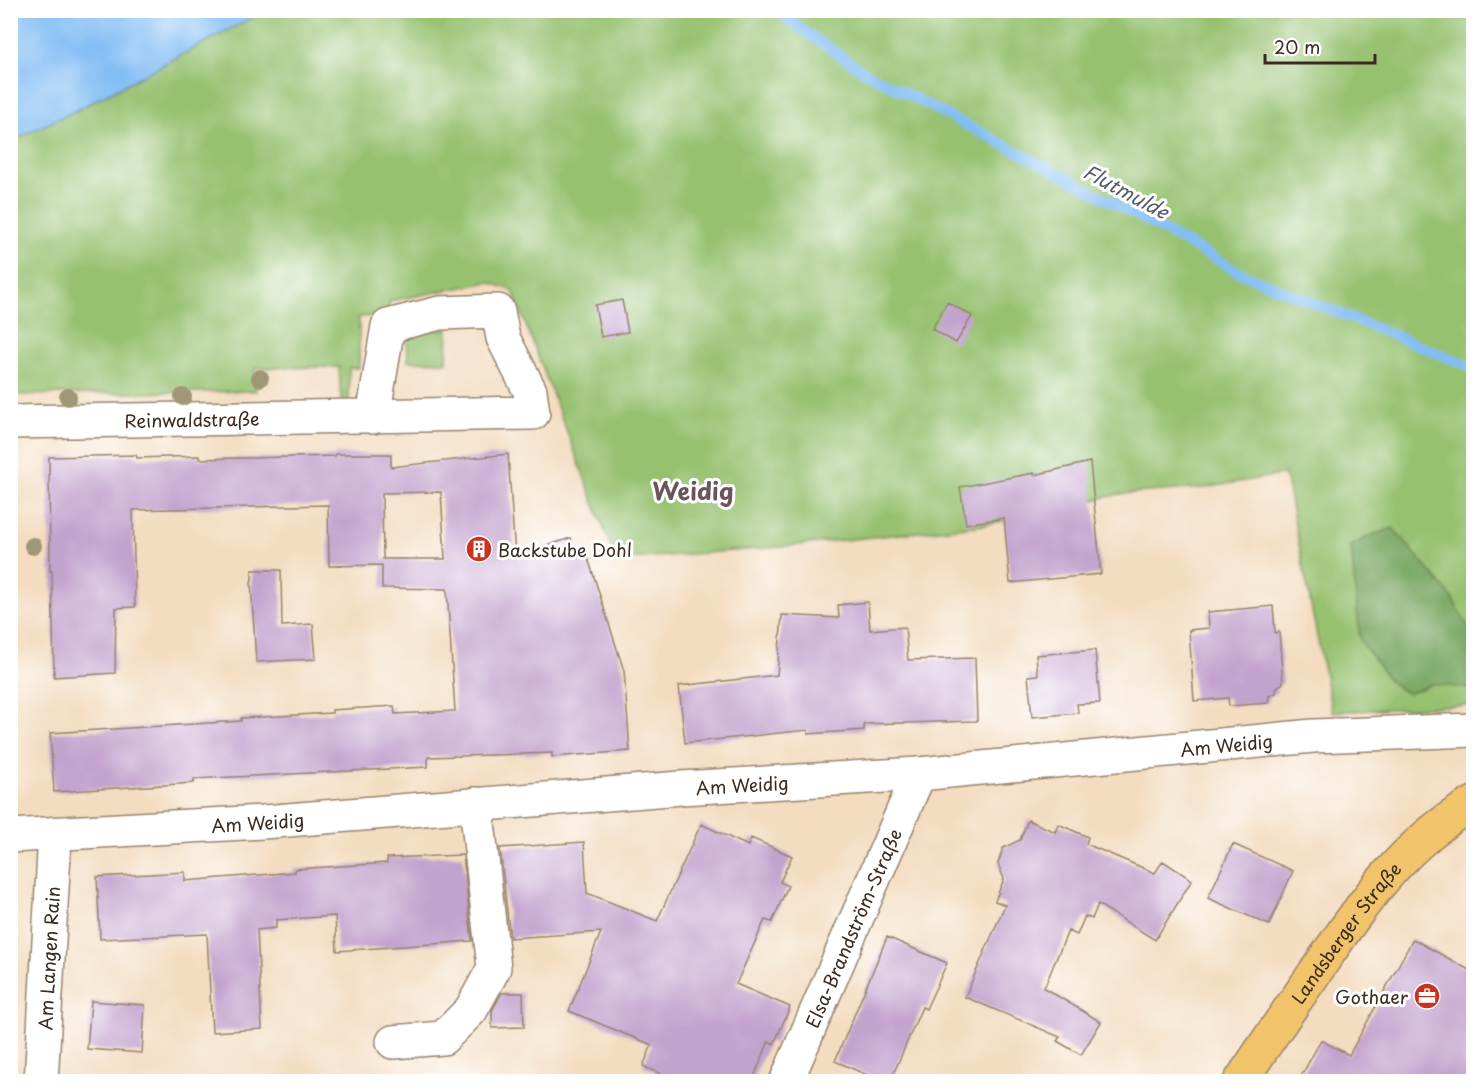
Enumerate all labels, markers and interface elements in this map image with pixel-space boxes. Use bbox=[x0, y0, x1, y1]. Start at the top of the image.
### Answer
scale bar bbox=[1265, 27, 1374, 65]
text: 20 m bbox=[1274, 33, 1320, 60]
water label: Flutmulde bbox=[1078, 156, 1176, 227]
street label: Reinwaldstraße bbox=[124, 404, 260, 434]
district label: Weidig bbox=[652, 472, 734, 508]
building icon: Backstube Dohl bbox=[464, 534, 494, 564]
place label: Backstube Dohl bbox=[498, 536, 632, 563]
street label: Am Weidig bbox=[1179, 726, 1274, 762]
street label: Am Weidig bbox=[695, 768, 789, 801]
street label: Am Weidig bbox=[211, 805, 305, 838]
street label: Elsa-Brandström-Straße bbox=[798, 824, 908, 1032]
street label: Landsberger Straße bbox=[1284, 855, 1407, 1009]
street label: Am Langen Rain bbox=[30, 886, 66, 1031]
office icon: Gothaer bbox=[1412, 981, 1442, 1011]
place label: Gothaer bbox=[1335, 983, 1409, 1010]

